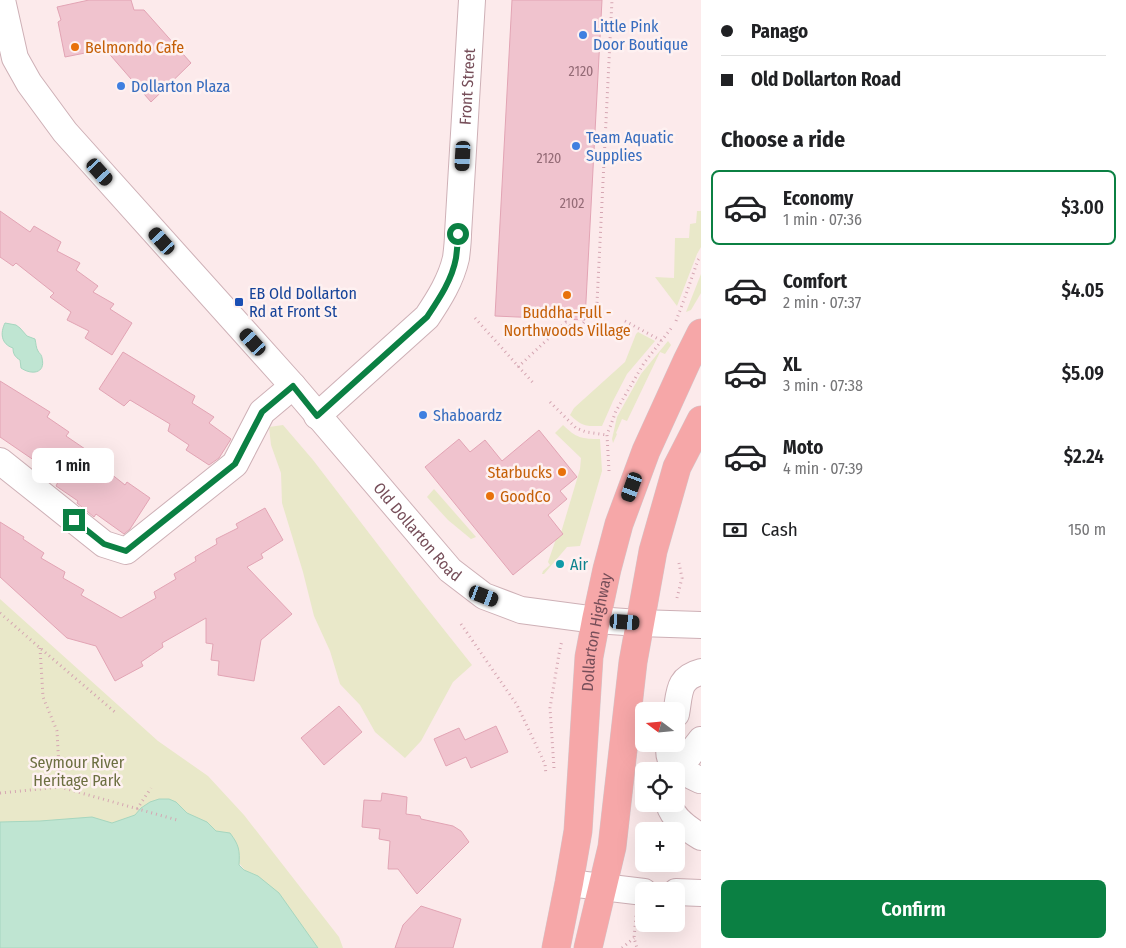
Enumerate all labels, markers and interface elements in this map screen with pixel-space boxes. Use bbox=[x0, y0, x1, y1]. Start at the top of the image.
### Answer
place label: Little Pink Door Boutique bbox=[593, 17, 688, 54]
text: Panago bbox=[751, 20, 808, 43]
marker: Little Pink Door Boutique bbox=[577, 29, 589, 41]
place label: Belmondo Cafe bbox=[85, 38, 184, 57]
marker: Belmondo Cafe bbox=[69, 41, 81, 53]
street label: Front Street bbox=[456, 47, 479, 125]
house number: 2120 bbox=[569, 63, 593, 80]
text: Old Dollarton Road bbox=[751, 68, 901, 91]
place label: Dollarton Plaza bbox=[131, 77, 230, 96]
marker: Dollarton Plaza bbox=[115, 80, 127, 92]
text: Choose a ride bbox=[721, 126, 845, 153]
place label: Team Aquatic Supplies bbox=[586, 128, 674, 165]
marker: Team Aquatic Supplies bbox=[570, 140, 582, 152]
car bbox=[454, 141, 471, 171]
house number: 2120 bbox=[537, 150, 561, 167]
car bbox=[84, 156, 115, 188]
icon: car bbox=[723, 185, 768, 230]
text: Economy bbox=[783, 187, 853, 210]
house number: 2102 bbox=[560, 195, 584, 212]
text: $3.00 bbox=[1061, 196, 1104, 219]
text: 1 min · 07:36 bbox=[783, 210, 862, 229]
route start bbox=[447, 223, 469, 245]
car bbox=[146, 225, 177, 257]
icon: car bbox=[723, 268, 768, 313]
text: Comfort bbox=[783, 270, 847, 293]
text: $4.05 bbox=[1061, 279, 1104, 302]
place label: EB Old Dollarton Rd at Front St bbox=[249, 284, 357, 321]
marker: Buddha-Full - Northwoods Village bbox=[561, 289, 573, 301]
text: 2 min · 07:37 bbox=[783, 293, 861, 312]
marker: EB Old Dollarton Rd at Front St bbox=[233, 296, 245, 308]
place label: Buddha-Full - Northwoods Village bbox=[503, 303, 631, 340]
car bbox=[237, 326, 268, 358]
icon: car bbox=[723, 351, 768, 396]
text: XL bbox=[783, 353, 802, 376]
text: $5.09 bbox=[1062, 362, 1104, 385]
text: 3 min · 07:38 bbox=[783, 376, 863, 395]
place label: Shaboardz bbox=[433, 406, 502, 425]
marker: Shaboardz bbox=[417, 409, 429, 421]
icon: car bbox=[723, 434, 768, 479]
text: Moto bbox=[783, 436, 823, 459]
text: $2.24 bbox=[1064, 445, 1104, 468]
callout: 1 min bbox=[33, 448, 115, 482]
text: 1 min bbox=[56, 456, 90, 475]
text: 4 min · 07:39 bbox=[783, 459, 863, 478]
place label: Starbucks bbox=[488, 463, 552, 482]
marker: Starbucks bbox=[556, 466, 568, 478]
car bbox=[619, 470, 644, 504]
street label: Old Dollarton Road bbox=[369, 479, 465, 585]
place label: GoodCo bbox=[500, 487, 551, 506]
marker: GoodCo bbox=[484, 490, 496, 502]
route end bbox=[63, 509, 85, 531]
icon: cash bbox=[721, 516, 749, 544]
text: Cash bbox=[761, 518, 798, 541]
text: 150 m bbox=[1068, 520, 1106, 539]
place label: Air bbox=[570, 555, 588, 574]
marker: Air bbox=[554, 558, 566, 570]
street label: Dollarton Highway bbox=[578, 570, 616, 692]
car bbox=[467, 584, 500, 608]
car bbox=[609, 613, 640, 631]
north arrow bbox=[635, 702, 685, 752]
map controls bbox=[635, 702, 685, 932]
park label: Seymour River Heritage Park bbox=[30, 753, 125, 790]
button: locate bbox=[635, 762, 685, 812]
button: + bbox=[635, 822, 685, 872]
button: Confirm bbox=[721, 880, 1106, 938]
button: − bbox=[635, 882, 685, 932]

